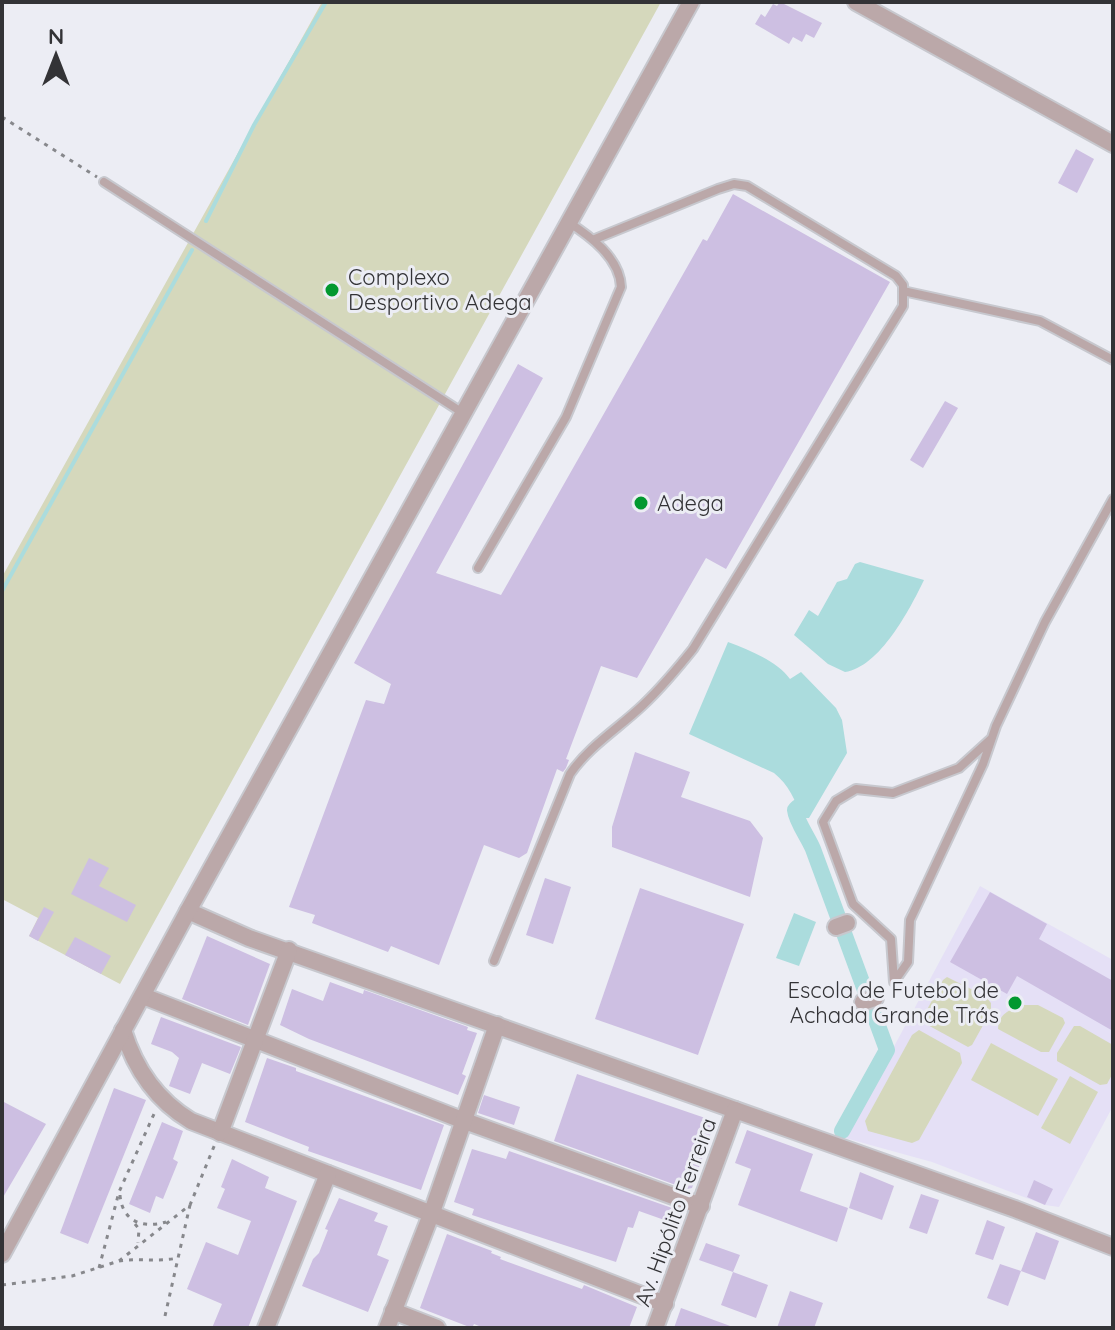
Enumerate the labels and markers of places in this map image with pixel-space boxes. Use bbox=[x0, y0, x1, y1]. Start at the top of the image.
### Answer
place label: Complexo Desportivo Adega bbox=[348, 263, 532, 316]
marker: Complexo Desportivo Adega bbox=[323, 281, 341, 299]
place label: Adega bbox=[657, 489, 724, 517]
marker: Adega bbox=[632, 494, 650, 512]
place label: Escola de Futebol de Achada Grande Trás bbox=[787, 976, 999, 1029]
marker: Escola de Futebol de Achada Grande Trás bbox=[1006, 994, 1024, 1012]

